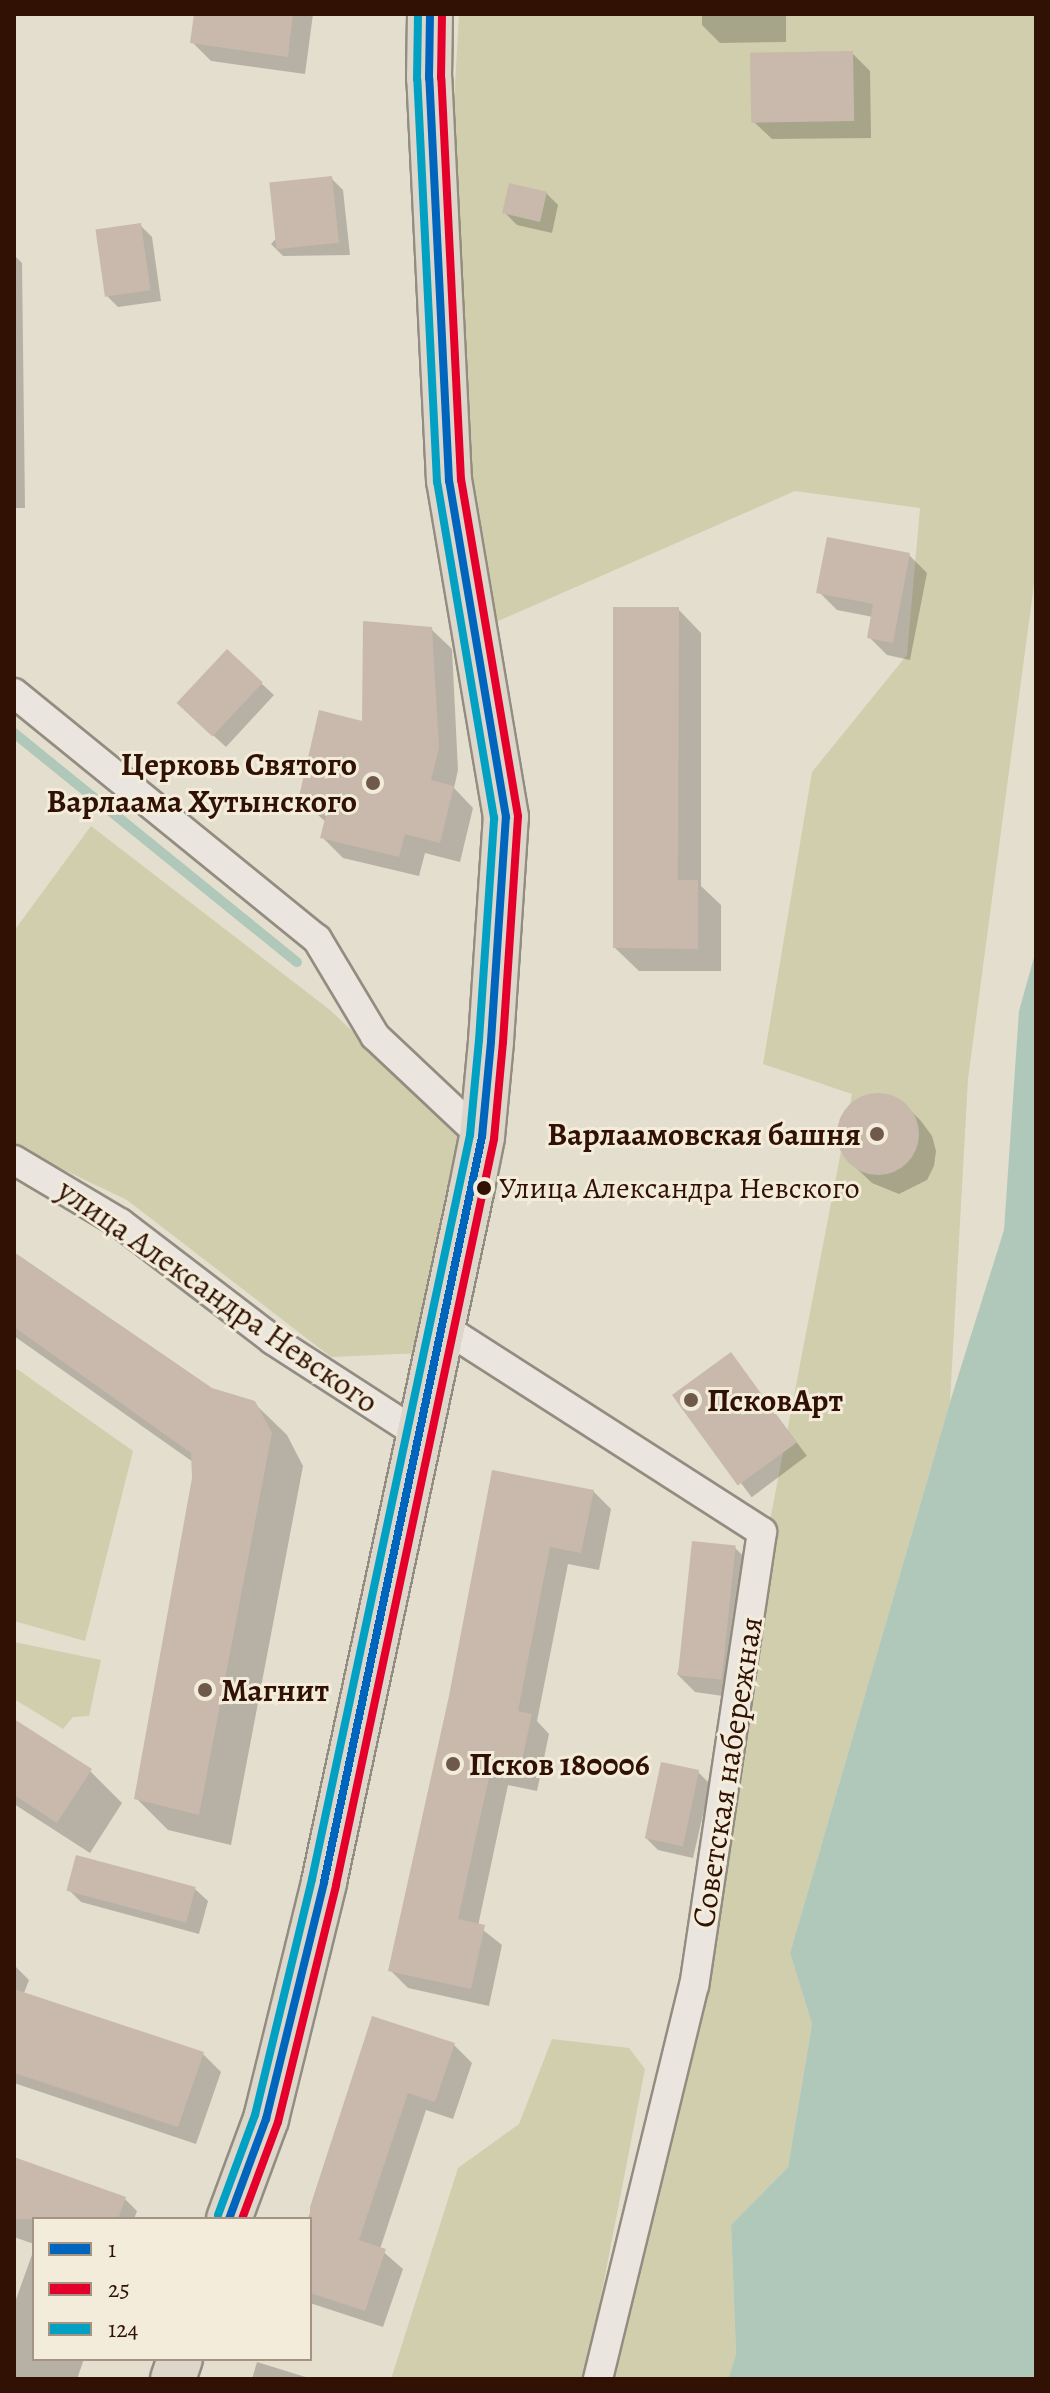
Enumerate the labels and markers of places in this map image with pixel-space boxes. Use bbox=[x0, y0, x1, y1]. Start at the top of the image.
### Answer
place label: Церковь Святого Варлаама Хутынского bbox=[46, 746, 357, 821]
marker: Церковь Святого Варлаама Хутынского bbox=[364, 774, 382, 792]
place label: Варлаамовская башня bbox=[547, 1115, 861, 1153]
marker: Варлаамовская башня bbox=[868, 1125, 886, 1143]
place label: Улица Александра Невского bbox=[499, 1170, 860, 1206]
marker: Улица Александра Невского bbox=[476, 1180, 492, 1196]
place label: ПсковАрт bbox=[707, 1381, 843, 1419]
marker: ПсковАрт bbox=[682, 1391, 700, 1409]
place label: Магнит bbox=[221, 1671, 329, 1709]
marker: Магнит bbox=[196, 1681, 214, 1699]
place label: Псков 180006 bbox=[469, 1745, 650, 1783]
marker: Псков 180006 bbox=[444, 1755, 462, 1773]

